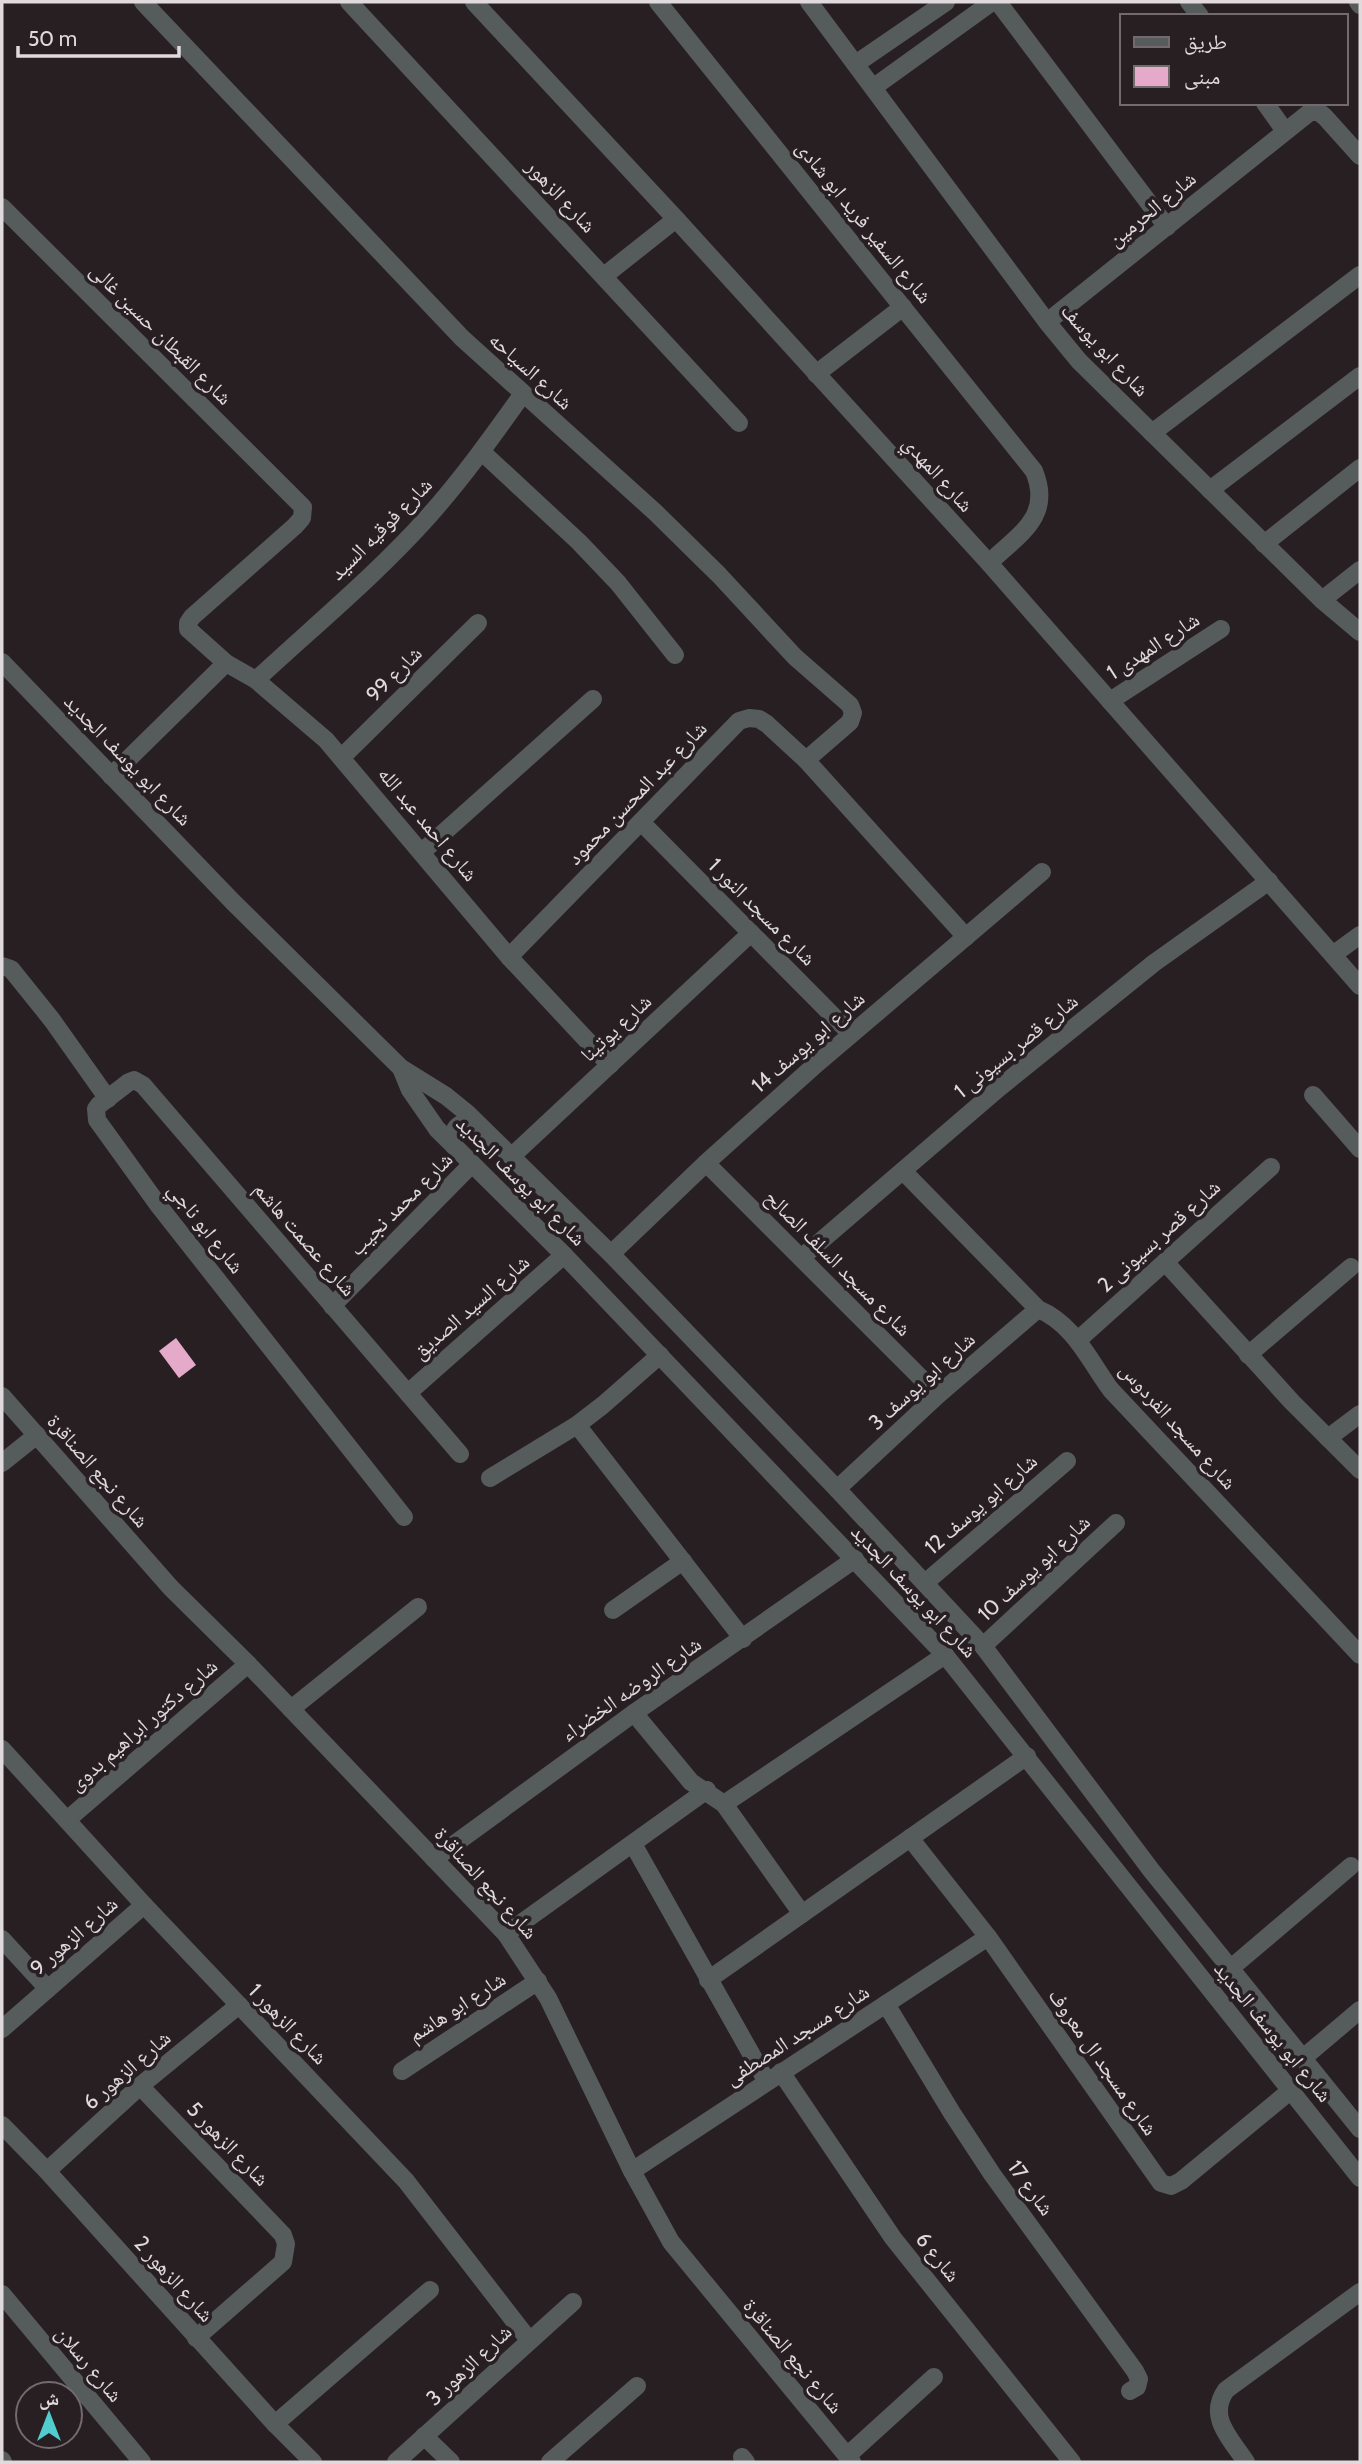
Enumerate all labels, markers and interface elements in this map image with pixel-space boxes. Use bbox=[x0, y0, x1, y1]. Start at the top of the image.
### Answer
scale bar bbox=[18, 14, 178, 58]
legend bbox=[1120, 14, 1348, 105]
text: 50 m bbox=[28, 26, 77, 51]
text: طريق bbox=[1184, 29, 1227, 55]
text: مبنى bbox=[1184, 64, 1220, 90]
street label: شارع السفير فريد ابو شادى bbox=[790, 135, 938, 309]
street label: شارع الزهور bbox=[520, 153, 602, 238]
street label: شارع الحرمين bbox=[1103, 166, 1201, 252]
street label: شارع القبطان حسين غالى bbox=[84, 257, 238, 411]
street label: شارع ابو يوسف bbox=[1055, 298, 1155, 402]
street label: شارع السياحه bbox=[484, 327, 578, 415]
street label: شارع المهدي bbox=[895, 430, 979, 520]
street label: شارع فوقيه السيد bbox=[324, 472, 438, 586]
street label: شارع المهدى 1 bbox=[1102, 606, 1204, 686]
street label: شارع 99 bbox=[361, 641, 427, 707]
street label: شارع ابو يوسف الجديد bbox=[58, 689, 198, 831]
street label: شارع عبد المحسن محمود bbox=[562, 716, 712, 870]
street label: شارع احمد عبد الله bbox=[372, 761, 484, 887]
street label: شارع مسجد النور 1 bbox=[703, 853, 821, 971]
street label: شارع ابو يوسف 14 bbox=[746, 986, 870, 1098]
street label: شارع قصر بسيونى 1 bbox=[949, 988, 1083, 1104]
street label: شارع يوتينا bbox=[575, 989, 657, 1067]
street label: شارع ابو يوسف الجديد bbox=[451, 1111, 591, 1251]
street label: شارع محمد نجيب bbox=[344, 1147, 458, 1261]
street label: شارع قصر بسيونى 2 bbox=[1092, 1174, 1226, 1298]
street label: شارع عصمت هاشم bbox=[248, 1176, 362, 1302]
street label: شارع ابو ناجي bbox=[160, 1177, 250, 1281]
street label: شارع مسجد السلف الصالح bbox=[759, 1184, 917, 1342]
street label: شارع السيد الصديق bbox=[407, 1249, 535, 1365]
street label: شارع ابو يوسف 3 bbox=[863, 1326, 981, 1436]
street label: شارع مسجد الفردوس bbox=[1114, 1357, 1242, 1495]
street label: شارع نجع الصناقرة bbox=[42, 1409, 154, 1533]
street label: شارع ابو يوسف 12 bbox=[919, 1448, 1043, 1560]
street label: شارع ابو يوسف 10 bbox=[972, 1509, 1096, 1627]
street label: شارع ابو يوسف الجديد bbox=[845, 1519, 983, 1663]
street label: شارع الروضه الخضراء bbox=[556, 1631, 706, 1747]
street label: شارع دكتور ابراهيم بدوى bbox=[63, 1653, 224, 1798]
street label: شارع نجع الصناقرة bbox=[429, 1821, 543, 1945]
street label: شارع الزهور 9 bbox=[25, 1891, 123, 1981]
street label: شارع ابو يوسف الجديد bbox=[1208, 1956, 1338, 2108]
street label: شارع ابو هاشم bbox=[403, 1966, 511, 2049]
street label: شارع الزهور 1 bbox=[243, 1978, 333, 2070]
street label: شارع مسجد المصطفى bbox=[720, 1979, 874, 2091]
street label: شارع مسجد ال معروف bbox=[1043, 1984, 1163, 2140]
street label: شارع الزهور 6 bbox=[78, 2025, 176, 2115]
street label: شارع الزهور 5 bbox=[181, 2096, 275, 2192]
street label: شارع 17 bbox=[1002, 2155, 1060, 2221]
street label: شارع 6 bbox=[910, 2227, 966, 2287]
street label: شارع الزهور 2 bbox=[129, 2231, 219, 2327]
street label: شارع نجع الصناقرة bbox=[737, 2293, 849, 2419]
street label: شارع الزهور 3 bbox=[421, 2319, 517, 2411]
street label: شارع رسلان bbox=[50, 2321, 128, 2407]
north arrow bbox=[14, 2380, 84, 2450]

